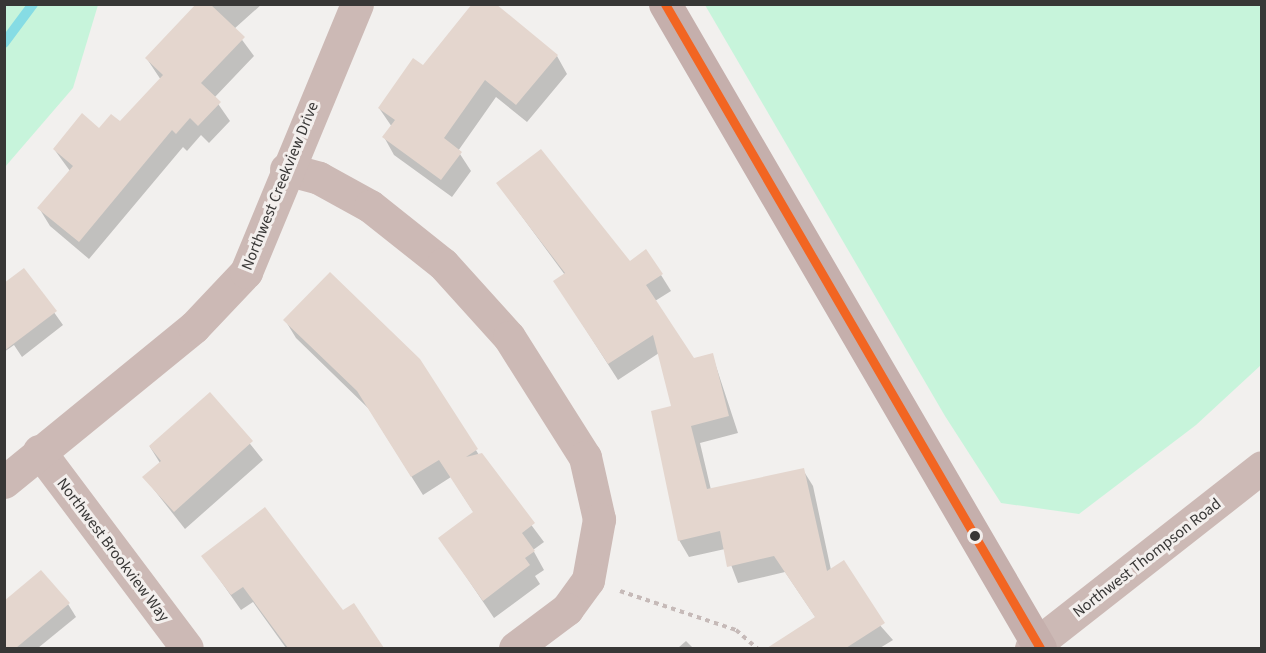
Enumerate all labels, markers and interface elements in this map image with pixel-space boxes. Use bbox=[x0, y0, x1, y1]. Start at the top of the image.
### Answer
street label: Northwest Creekview Drive bbox=[237, 99, 323, 273]
street label: Northwest Brookview Way bbox=[53, 474, 173, 626]
street label: Northwest Thompson Road bbox=[1069, 494, 1225, 622]
unlabelled marker bbox=[969, 530, 981, 542]

